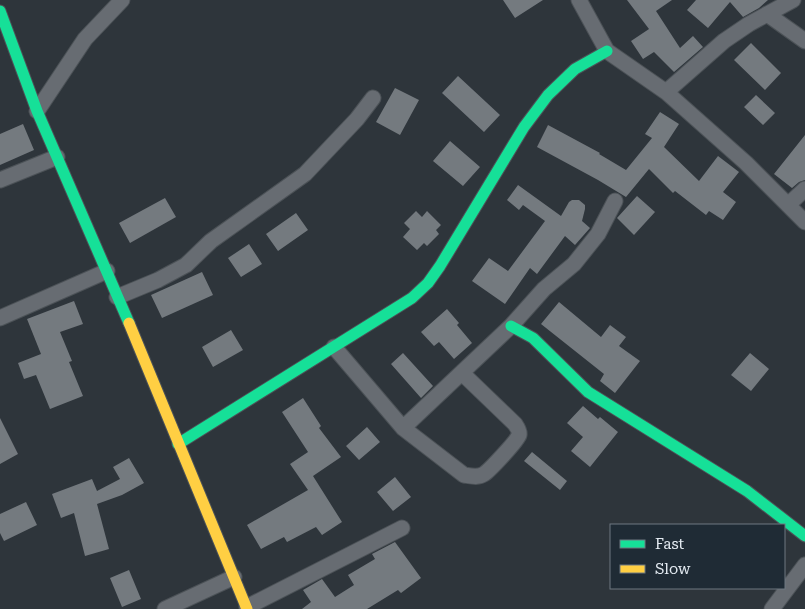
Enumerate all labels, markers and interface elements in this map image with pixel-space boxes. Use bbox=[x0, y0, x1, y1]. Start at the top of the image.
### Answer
legend bbox=[610, 524, 785, 589]
text: Fast bbox=[655, 535, 685, 553]
text: Slow bbox=[655, 560, 691, 578]

